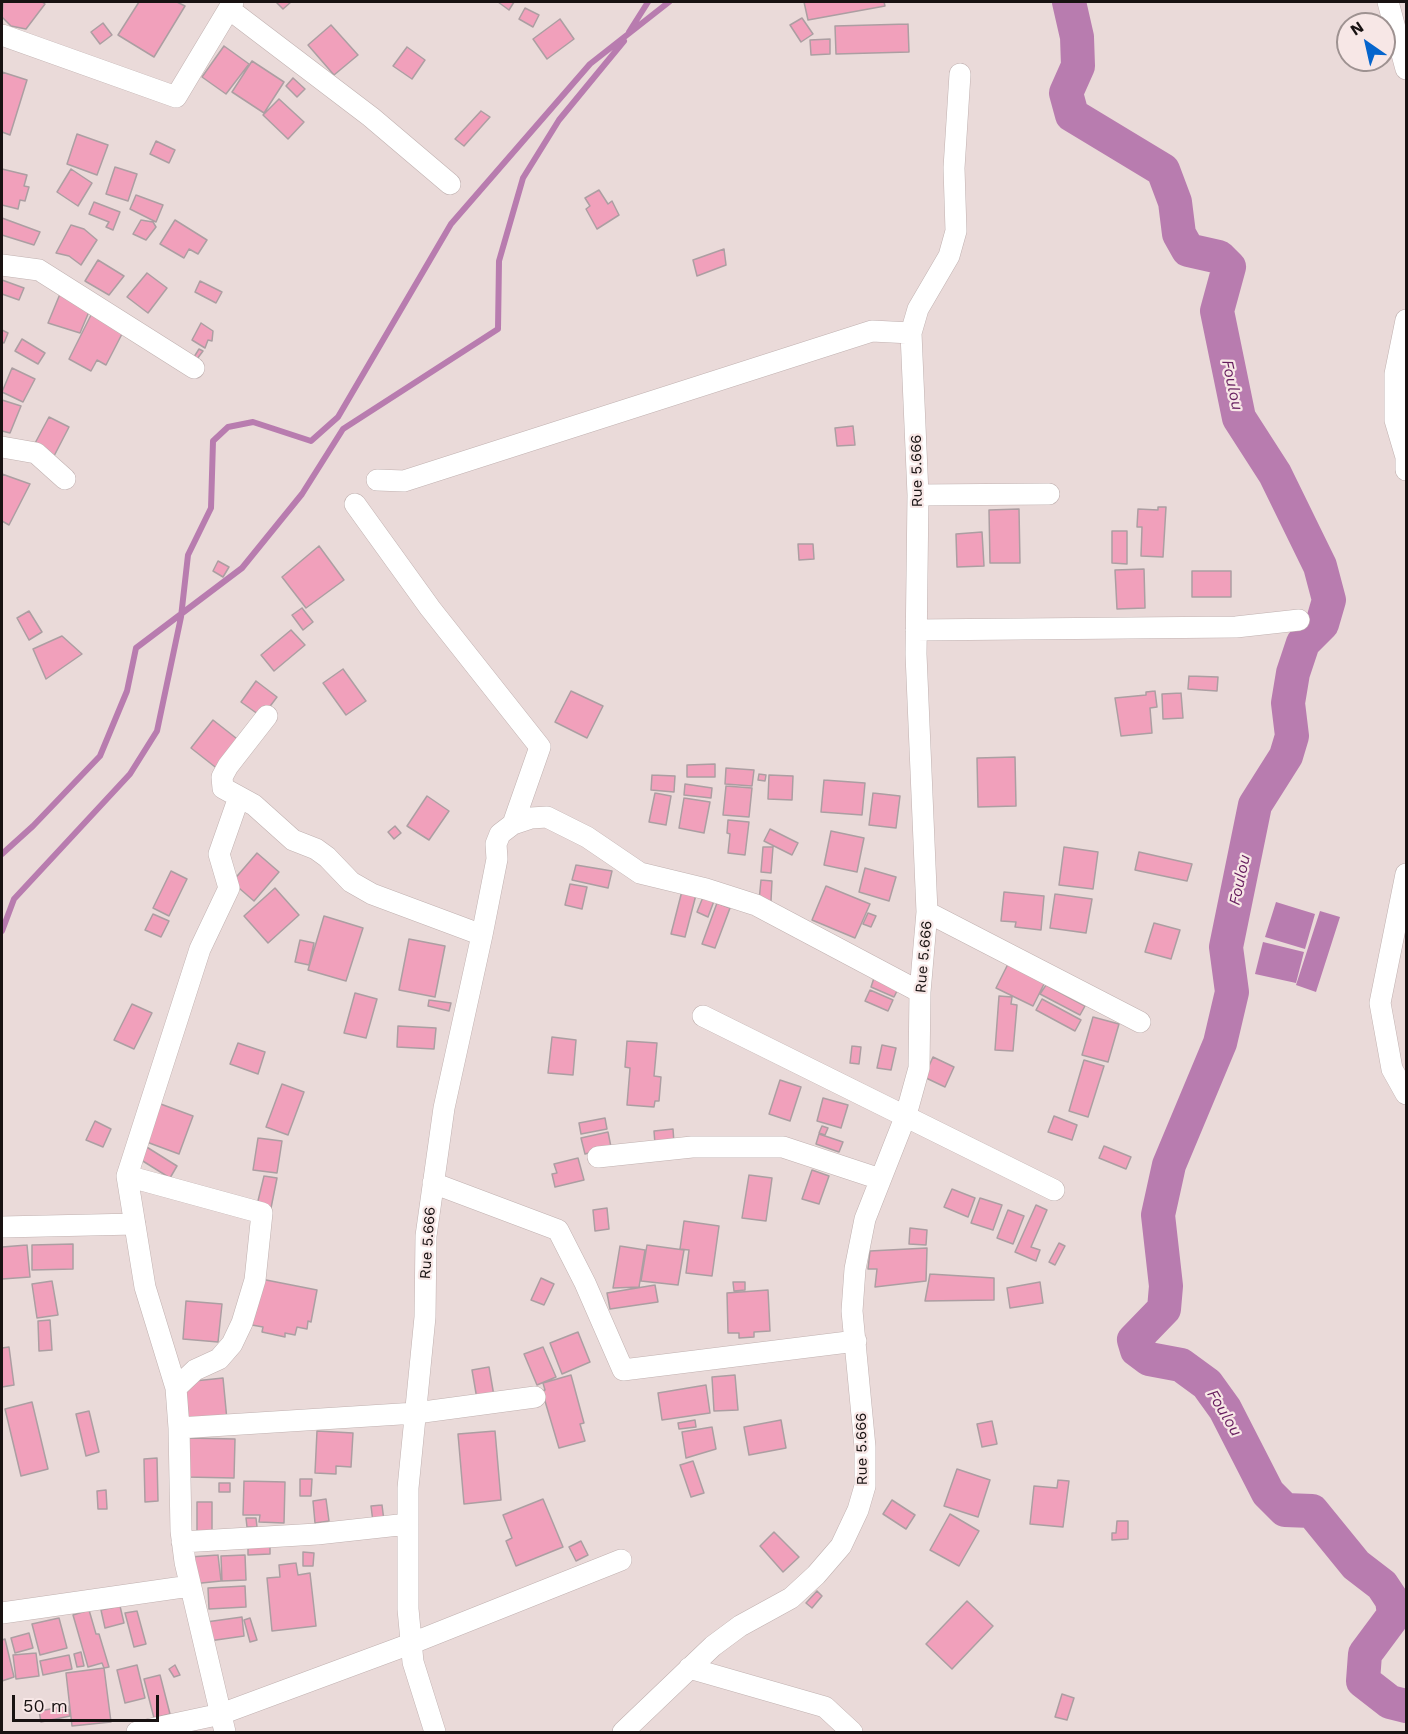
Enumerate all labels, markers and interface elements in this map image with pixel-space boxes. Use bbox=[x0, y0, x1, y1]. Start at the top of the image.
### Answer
north arrow bbox=[1336, 12, 1396, 72]
text: N bbox=[1347, 17, 1367, 40]
water label: Foulou bbox=[1217, 358, 1247, 412]
street label: Rue 5.666 bbox=[907, 435, 927, 507]
water label: Foulou bbox=[1225, 853, 1255, 907]
street label: Rue 5.666 bbox=[912, 920, 936, 994]
street label: Rue 5.666 bbox=[416, 1206, 440, 1280]
water label: Foulou bbox=[1203, 1386, 1245, 1440]
street label: Rue 5.666 bbox=[852, 1413, 872, 1485]
scale bar bbox=[15, 1683, 162, 1721]
text: 50 m bbox=[23, 1695, 68, 1716]

